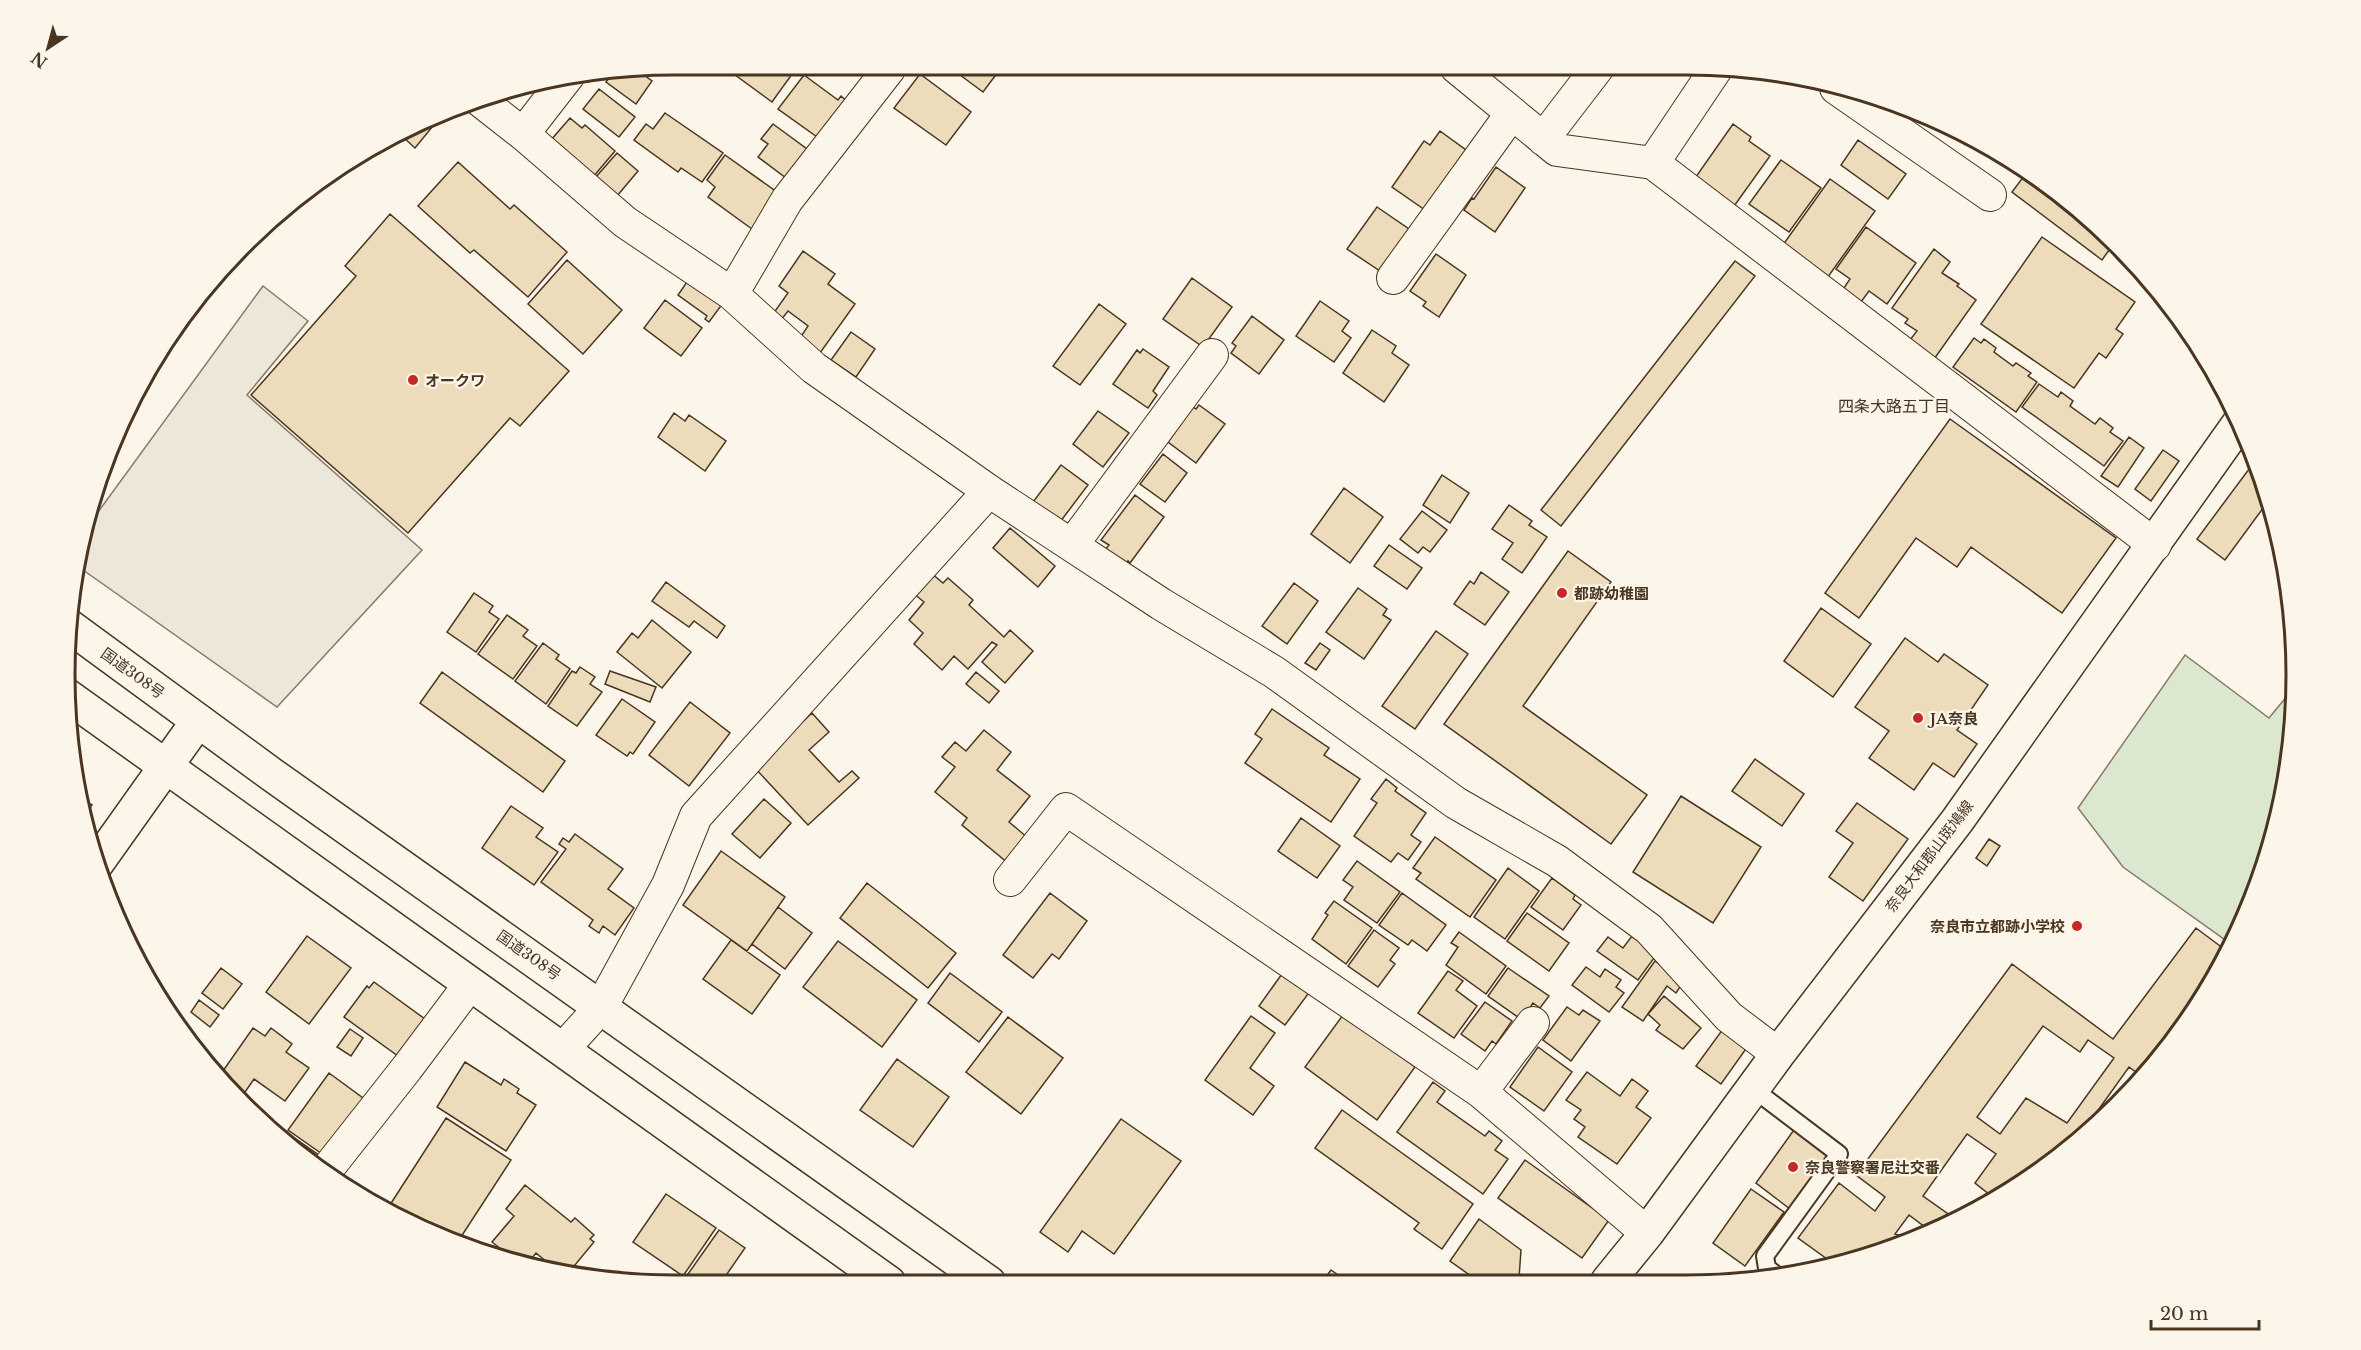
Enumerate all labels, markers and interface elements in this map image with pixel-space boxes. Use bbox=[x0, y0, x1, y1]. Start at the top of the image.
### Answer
north arrow bbox=[18, 18, 78, 78]
text: N bbox=[27, 48, 51, 73]
place label: オークワ bbox=[425, 371, 485, 390]
marker: オークワ bbox=[406, 373, 420, 387]
district label: 四条大路五丁目 bbox=[1838, 396, 1950, 416]
place label: 都跡幼稚園 bbox=[1574, 584, 1649, 603]
marker: 都跡幼稚園 bbox=[1555, 586, 1569, 600]
street label: 国道308号 bbox=[97, 644, 169, 702]
place label: JA奈良 bbox=[1927, 709, 1978, 728]
marker: JA奈良 bbox=[1911, 711, 1925, 725]
street label: 奈良大和郡山斑鳩線 bbox=[1881, 796, 1977, 916]
place label: 奈良市立都跡小学校 bbox=[1930, 917, 2065, 936]
marker: 奈良市立都跡小学校 bbox=[2070, 919, 2084, 933]
street label: 国道308号 bbox=[493, 926, 565, 984]
place label: 奈良警察署尼辻交番 bbox=[1805, 1158, 1940, 1177]
marker: 奈良警察署尼辻交番 bbox=[1786, 1160, 1800, 1174]
scale bar bbox=[2151, 1293, 2259, 1331]
text: 20 m bbox=[2160, 1303, 2208, 1325]

